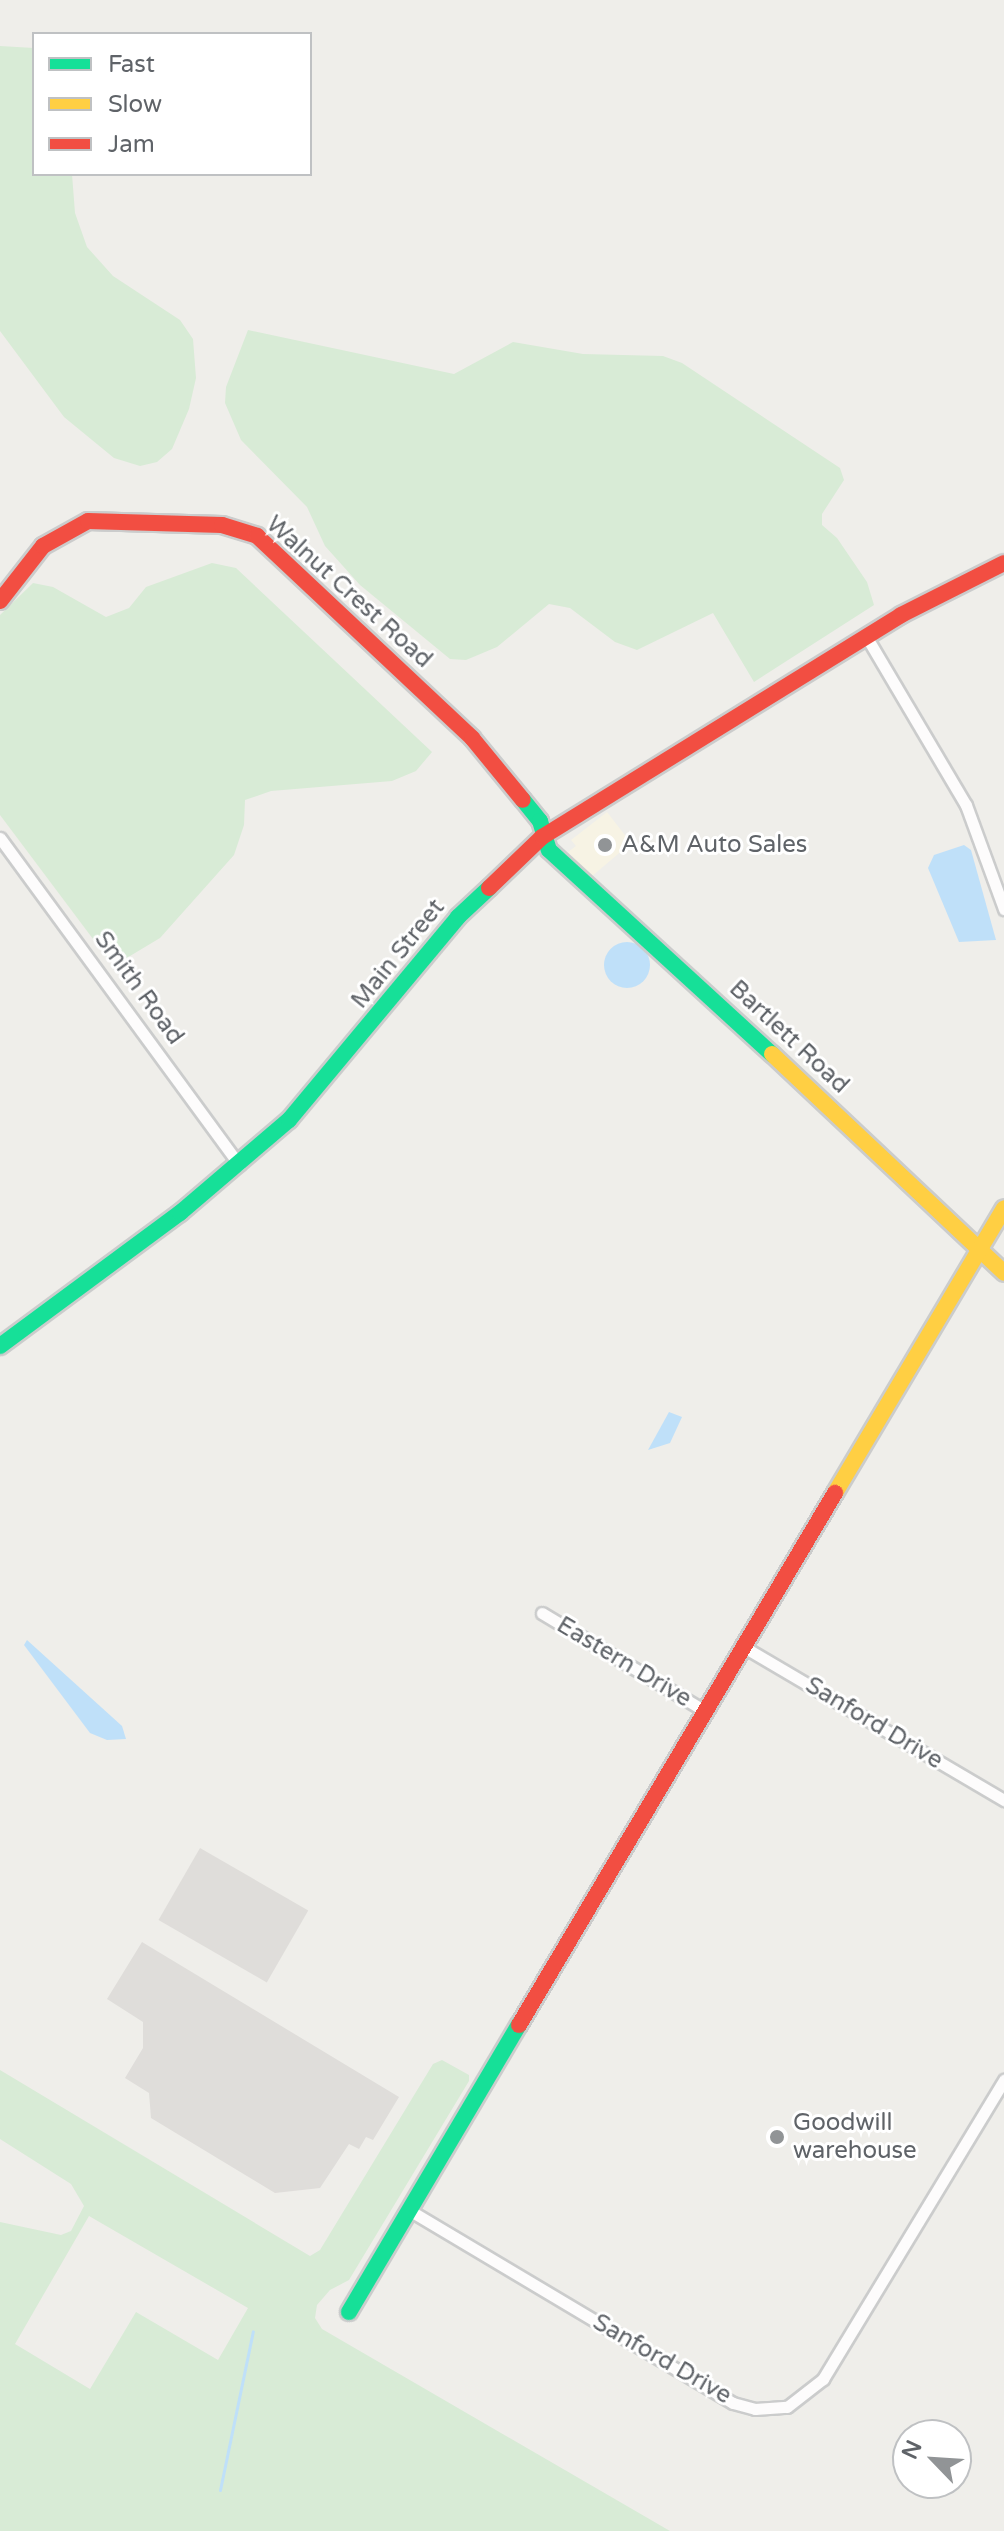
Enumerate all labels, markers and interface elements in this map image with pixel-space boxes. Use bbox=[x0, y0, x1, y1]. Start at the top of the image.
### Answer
legend bbox=[32, 32, 312, 176]
text: Fast bbox=[108, 50, 155, 79]
text: Slow bbox=[108, 90, 162, 119]
text: Jam bbox=[108, 130, 155, 159]
street label: Walnut Crest Road bbox=[260, 510, 438, 674]
place label: A&M Auto Sales bbox=[621, 831, 807, 859]
marker: A&M Auto Sales bbox=[596, 836, 614, 854]
street label: Main Street bbox=[345, 894, 451, 1014]
street label: Smith Road bbox=[88, 926, 190, 1050]
street label: Bartlett Road bbox=[723, 974, 855, 1100]
street label: Eastern Drive bbox=[552, 1611, 696, 1713]
street label: Sanford Drive bbox=[800, 1671, 948, 1775]
place label: Goodwill warehouse bbox=[793, 2109, 917, 2165]
marker: Goodwill warehouse bbox=[768, 2128, 786, 2146]
street label: Sanford Drive bbox=[588, 2308, 736, 2410]
north arrow bbox=[892, 2419, 972, 2499]
text: N bbox=[897, 2436, 928, 2463]

